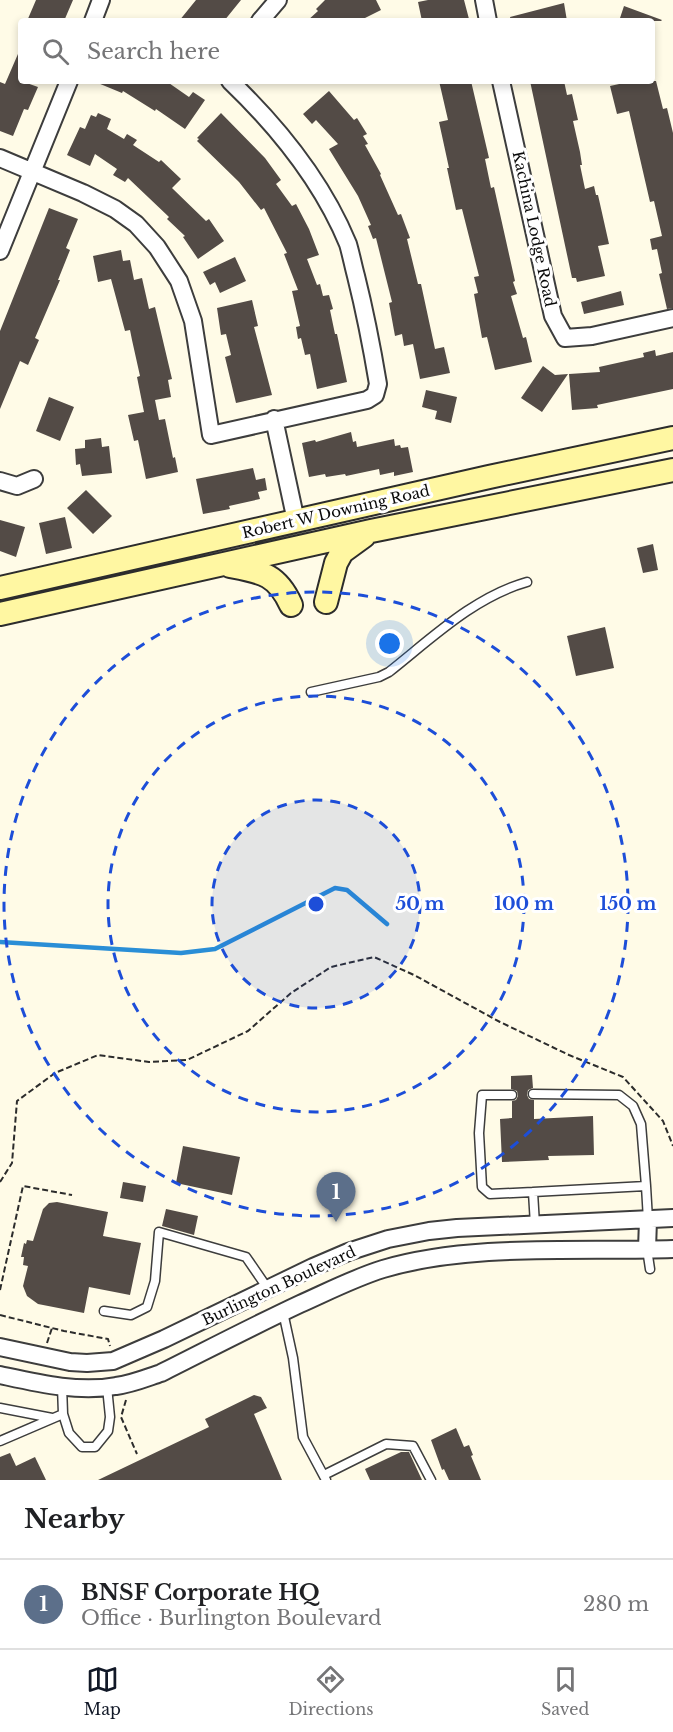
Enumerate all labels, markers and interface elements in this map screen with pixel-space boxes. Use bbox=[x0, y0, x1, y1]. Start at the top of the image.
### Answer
search box bbox=[18, 18, 655, 84]
icon: search bbox=[39, 35, 72, 68]
text: Search here bbox=[87, 38, 220, 65]
street label: Kachina Lodge Road bbox=[509, 149, 560, 309]
street label: Robert W Downing Road bbox=[240, 481, 432, 542]
your location bbox=[375, 629, 404, 658]
text: 50 m bbox=[396, 893, 445, 915]
text: 100 m bbox=[494, 893, 554, 915]
text: 150 m bbox=[600, 893, 657, 915]
centre of rings bbox=[306, 894, 326, 914]
pin: 1 bbox=[316, 1172, 356, 1222]
street label: Burlington Boulevard bbox=[199, 1242, 359, 1329]
text: Nearby bbox=[24, 1503, 125, 1535]
text: BNSF Corporate HQ bbox=[81, 1579, 320, 1606]
text: 1 bbox=[39, 1592, 48, 1616]
text: 280 m bbox=[583, 1592, 649, 1616]
text: Office · Burlington Boulevard bbox=[81, 1606, 382, 1630]
tab: Map bbox=[84, 1663, 121, 1719]
tab: Directions bbox=[288, 1663, 373, 1719]
tab: Saved bbox=[541, 1663, 589, 1719]

